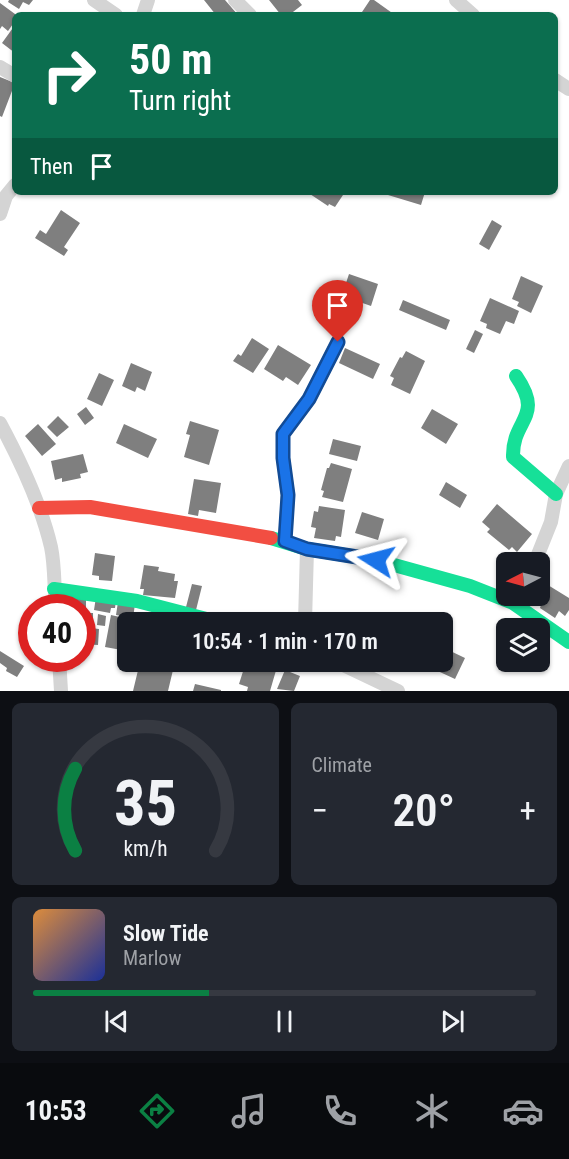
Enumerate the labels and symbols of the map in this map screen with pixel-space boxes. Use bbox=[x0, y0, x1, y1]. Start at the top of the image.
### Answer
pin bbox=[312, 280, 363, 342]
position arrow bbox=[344, 528, 408, 592]
north arrow bbox=[496, 552, 550, 606]
speed limit sign: 40 bbox=[18, 594, 96, 672]

